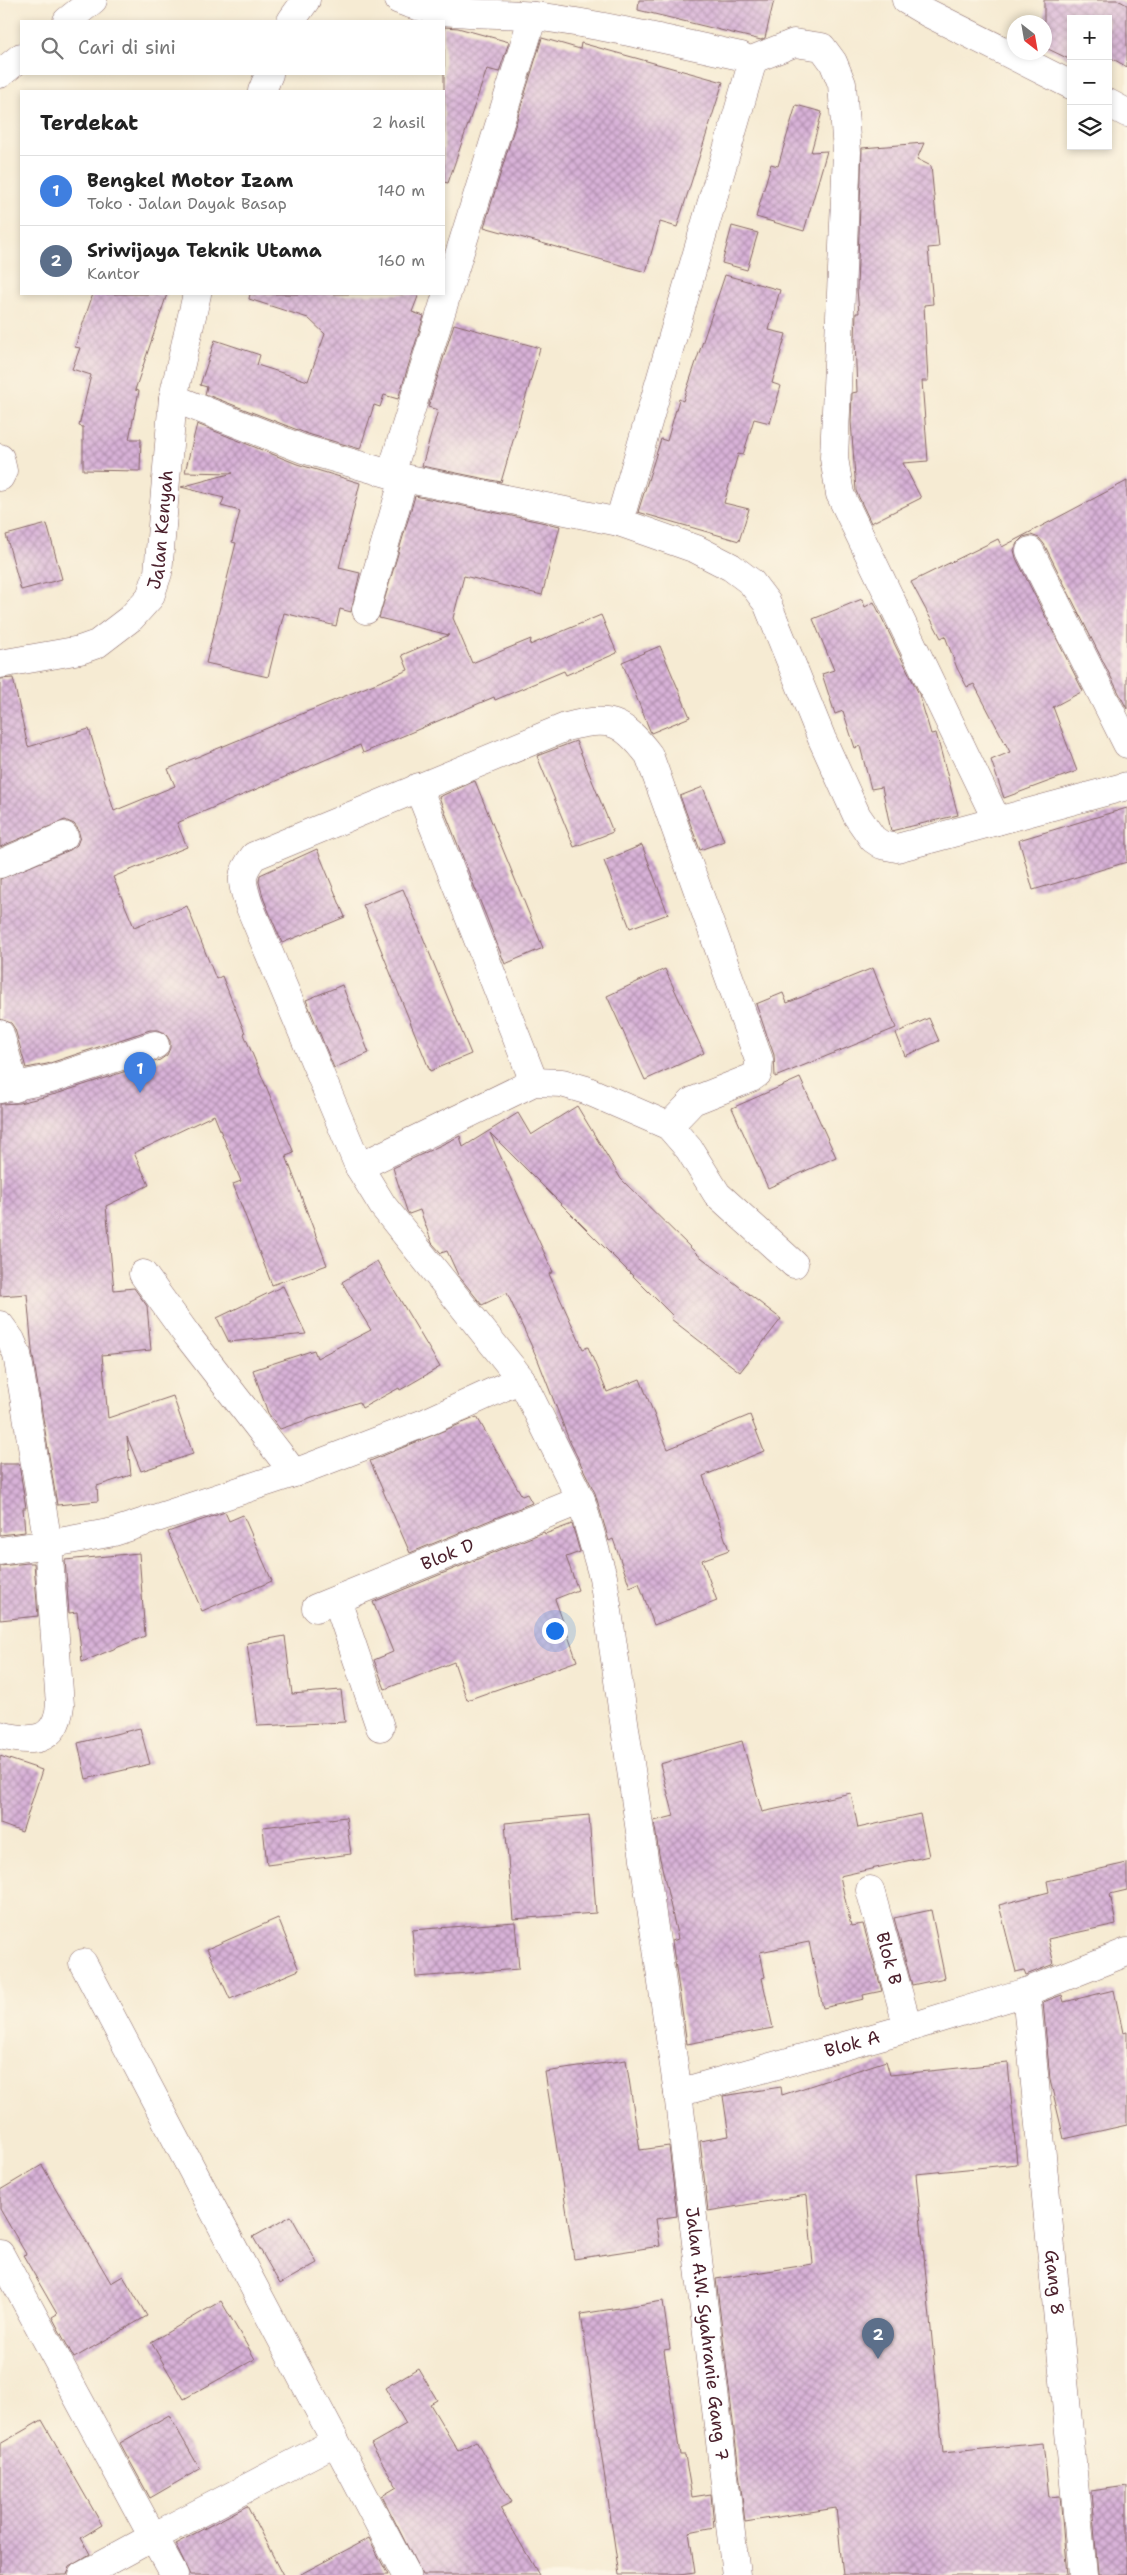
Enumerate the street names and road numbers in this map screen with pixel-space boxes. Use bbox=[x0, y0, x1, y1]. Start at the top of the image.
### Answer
street label: Jalan Kenyah bbox=[141, 469, 179, 593]
street label: Blok D bbox=[417, 1533, 478, 1576]
street label: Blok B bbox=[870, 1929, 908, 1988]
street label: Blok A bbox=[822, 2025, 883, 2063]
street label: Jalan A.W. Syahranie Gang 7 bbox=[680, 2206, 734, 2462]
street label: Gang 8 bbox=[1039, 2249, 1070, 2316]

